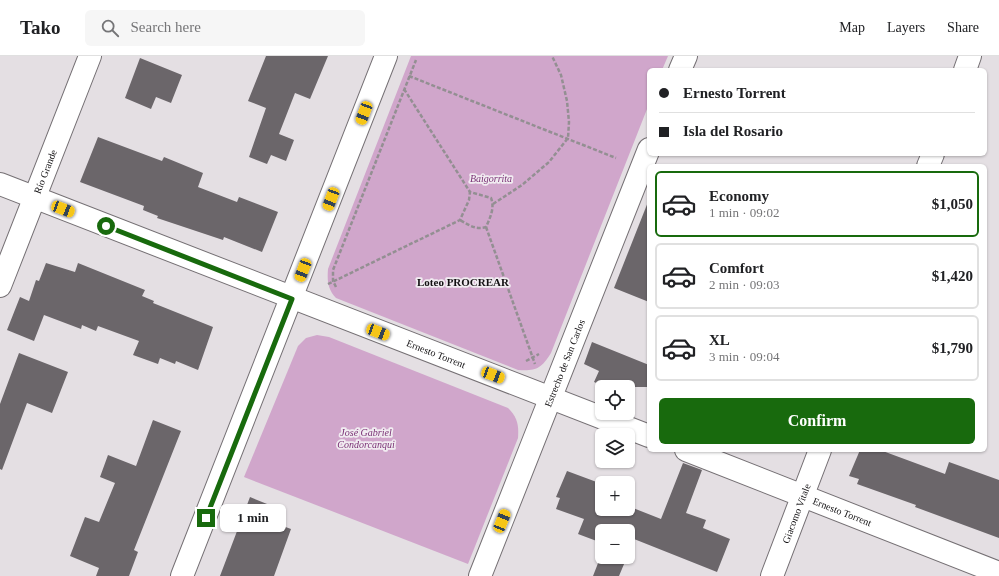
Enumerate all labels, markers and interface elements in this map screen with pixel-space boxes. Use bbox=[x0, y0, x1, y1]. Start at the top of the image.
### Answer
search box bbox=[85, 10, 365, 46]
text: Tako bbox=[20, 17, 61, 38]
icon: search bbox=[99, 17, 121, 39]
text: Search here bbox=[131, 19, 201, 35]
text: Map bbox=[839, 20, 865, 35]
text: Layers bbox=[887, 20, 925, 35]
text: Share bbox=[947, 20, 979, 35]
text: Ernesto Torrent bbox=[683, 85, 786, 101]
car bbox=[354, 100, 374, 126]
text: Isla del Rosario bbox=[683, 123, 783, 139]
street label: Río Grande bbox=[32, 148, 59, 195]
park label: Baigorrita bbox=[470, 173, 512, 184]
car bbox=[321, 186, 341, 212]
icon: car bbox=[661, 186, 697, 222]
text: Economy bbox=[709, 188, 769, 204]
text: $1,050 bbox=[932, 196, 973, 212]
car bbox=[50, 199, 76, 219]
text: 1 min · 09:02 bbox=[709, 205, 779, 220]
route start bbox=[97, 217, 115, 235]
car bbox=[293, 257, 313, 283]
icon: car bbox=[661, 258, 697, 294]
text: Comfort bbox=[709, 260, 764, 276]
text: $1,420 bbox=[932, 268, 973, 284]
district label: Loteo PROCREAR bbox=[417, 276, 510, 288]
text: 2 min · 09:03 bbox=[709, 277, 779, 292]
street label: Estrecho de San Carlos bbox=[542, 318, 587, 409]
car bbox=[365, 322, 391, 342]
icon: car bbox=[661, 330, 697, 366]
text: XL bbox=[709, 332, 730, 348]
street label: Ernesto Torrent bbox=[405, 337, 467, 370]
text: $1,790 bbox=[932, 340, 973, 356]
text: 3 min · 09:04 bbox=[709, 349, 779, 364]
car bbox=[480, 365, 506, 385]
map controls bbox=[595, 380, 635, 564]
button: locate bbox=[595, 380, 635, 420]
button: Confirm bbox=[659, 398, 975, 444]
park label: José Gabriel Condorcanqui bbox=[337, 427, 395, 450]
button: layers bbox=[595, 428, 635, 468]
button: + bbox=[595, 476, 635, 516]
street label: Giacomo Vitale bbox=[780, 482, 813, 545]
street label: Ernesto Torrent bbox=[811, 495, 873, 528]
callout: 1 min bbox=[220, 504, 286, 532]
car bbox=[492, 508, 512, 534]
route end bbox=[197, 509, 215, 527]
text: 1 min bbox=[237, 510, 269, 525]
button: − bbox=[595, 524, 635, 564]

